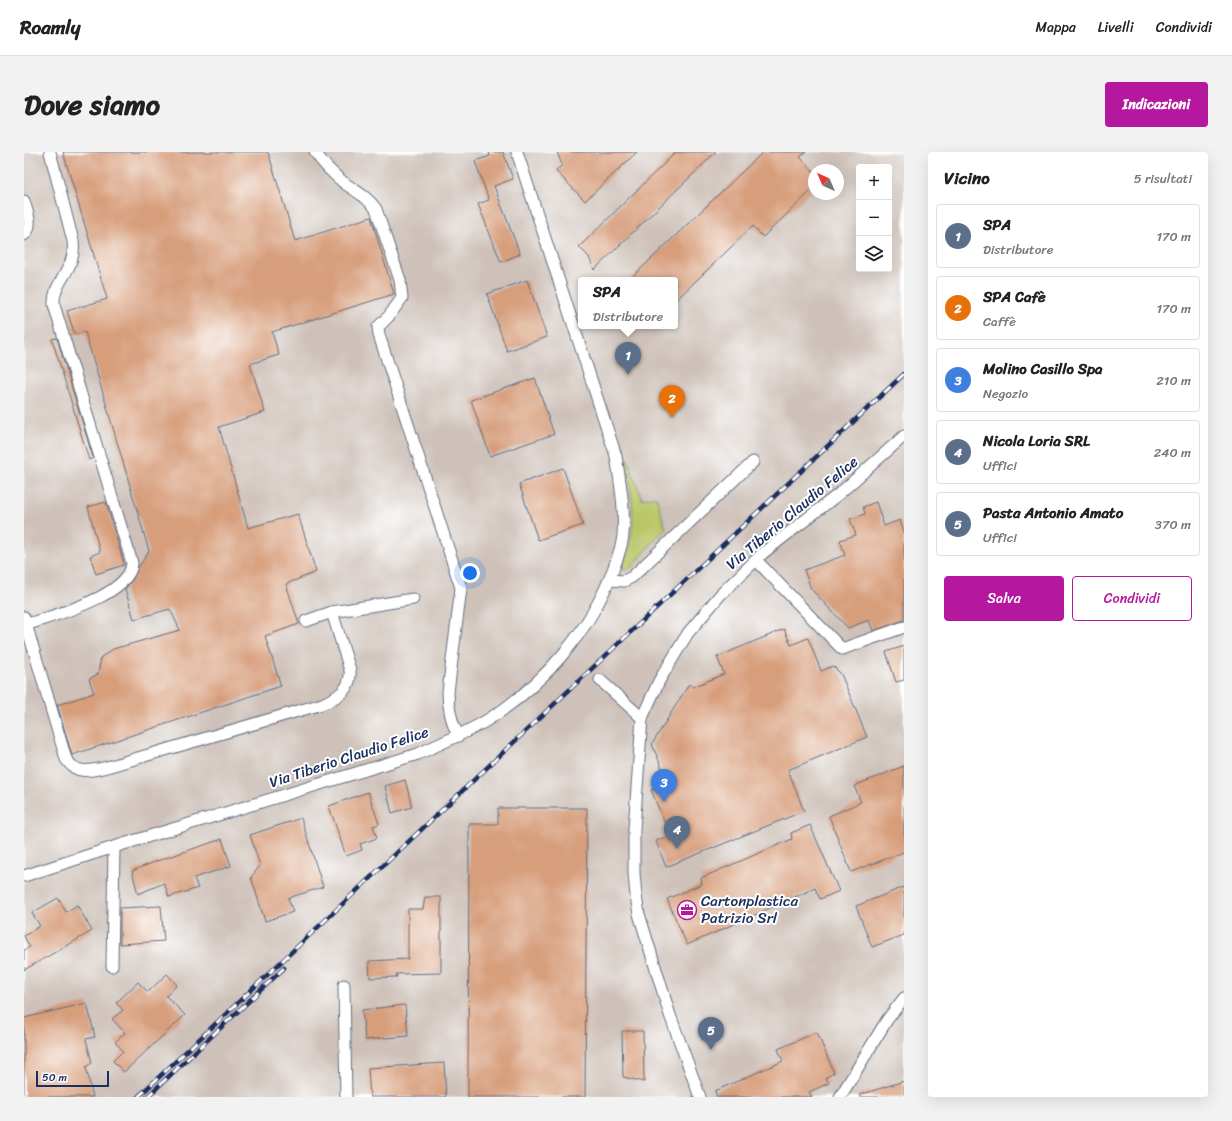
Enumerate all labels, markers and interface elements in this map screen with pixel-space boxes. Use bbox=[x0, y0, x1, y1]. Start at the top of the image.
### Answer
text: Roamly bbox=[20, 11, 80, 44]
text: Mappa bbox=[1036, 15, 1076, 40]
text: Livelli bbox=[1098, 15, 1134, 40]
text: Condividi bbox=[1156, 15, 1212, 40]
text: Dove siamo bbox=[24, 80, 160, 129]
button: Indicazioni bbox=[1105, 82, 1208, 127]
text: Vicino bbox=[944, 163, 990, 193]
north arrow bbox=[808, 164, 844, 200]
map controls bbox=[856, 164, 892, 272]
button: + bbox=[856, 164, 892, 200]
text: 5 risultati bbox=[1134, 167, 1192, 190]
button: − bbox=[856, 200, 892, 236]
text: SPA bbox=[983, 212, 1011, 238]
text: 1 bbox=[955, 225, 961, 248]
text: 170 m bbox=[1156, 225, 1191, 248]
button: layers bbox=[856, 236, 892, 272]
text: Distributore bbox=[983, 238, 1053, 261]
popup bbox=[578, 277, 678, 329]
text: SPA bbox=[593, 279, 621, 305]
text: SPA Cafè bbox=[983, 284, 1046, 310]
text: 2 bbox=[954, 297, 962, 320]
text: 170 m bbox=[1156, 297, 1191, 320]
text: Distributore bbox=[593, 305, 663, 328]
text: Caffè bbox=[983, 310, 1016, 333]
pin: 1 bbox=[615, 342, 641, 375]
text: Molino Casillo Spa bbox=[983, 356, 1103, 382]
text: 3 bbox=[954, 369, 962, 392]
text: 210 m bbox=[1156, 369, 1191, 392]
text: Negozio bbox=[983, 382, 1028, 405]
pin: 2 bbox=[659, 385, 685, 418]
text: Nicola Loria SRL bbox=[983, 428, 1090, 454]
text: 4 bbox=[954, 441, 962, 464]
text: 240 m bbox=[1154, 441, 1191, 464]
street label: Via Tiberio Claudio Felice bbox=[720, 449, 864, 576]
text: Uffici bbox=[983, 454, 1017, 477]
text: Pasta Antonio Amato bbox=[983, 500, 1123, 526]
text: 5 bbox=[954, 513, 962, 536]
text: 370 m bbox=[1155, 513, 1191, 536]
text: Uffici bbox=[983, 526, 1017, 549]
your location bbox=[460, 563, 480, 583]
button: Salva bbox=[944, 576, 1064, 621]
button: Condividi bbox=[1072, 576, 1192, 621]
street label: Via Tiberio Claudio Felice bbox=[266, 719, 432, 795]
pin: 3 bbox=[651, 769, 677, 802]
pin: 4 bbox=[664, 816, 690, 849]
place label: Cartonplastica Patrizio Srl bbox=[701, 888, 798, 931]
office icon: Cartonplastica Patrizio Srl bbox=[676, 899, 698, 921]
pin: 5 bbox=[698, 1017, 724, 1050]
text: 50 m bbox=[42, 1068, 67, 1087]
scale bar bbox=[36, 1069, 109, 1088]

